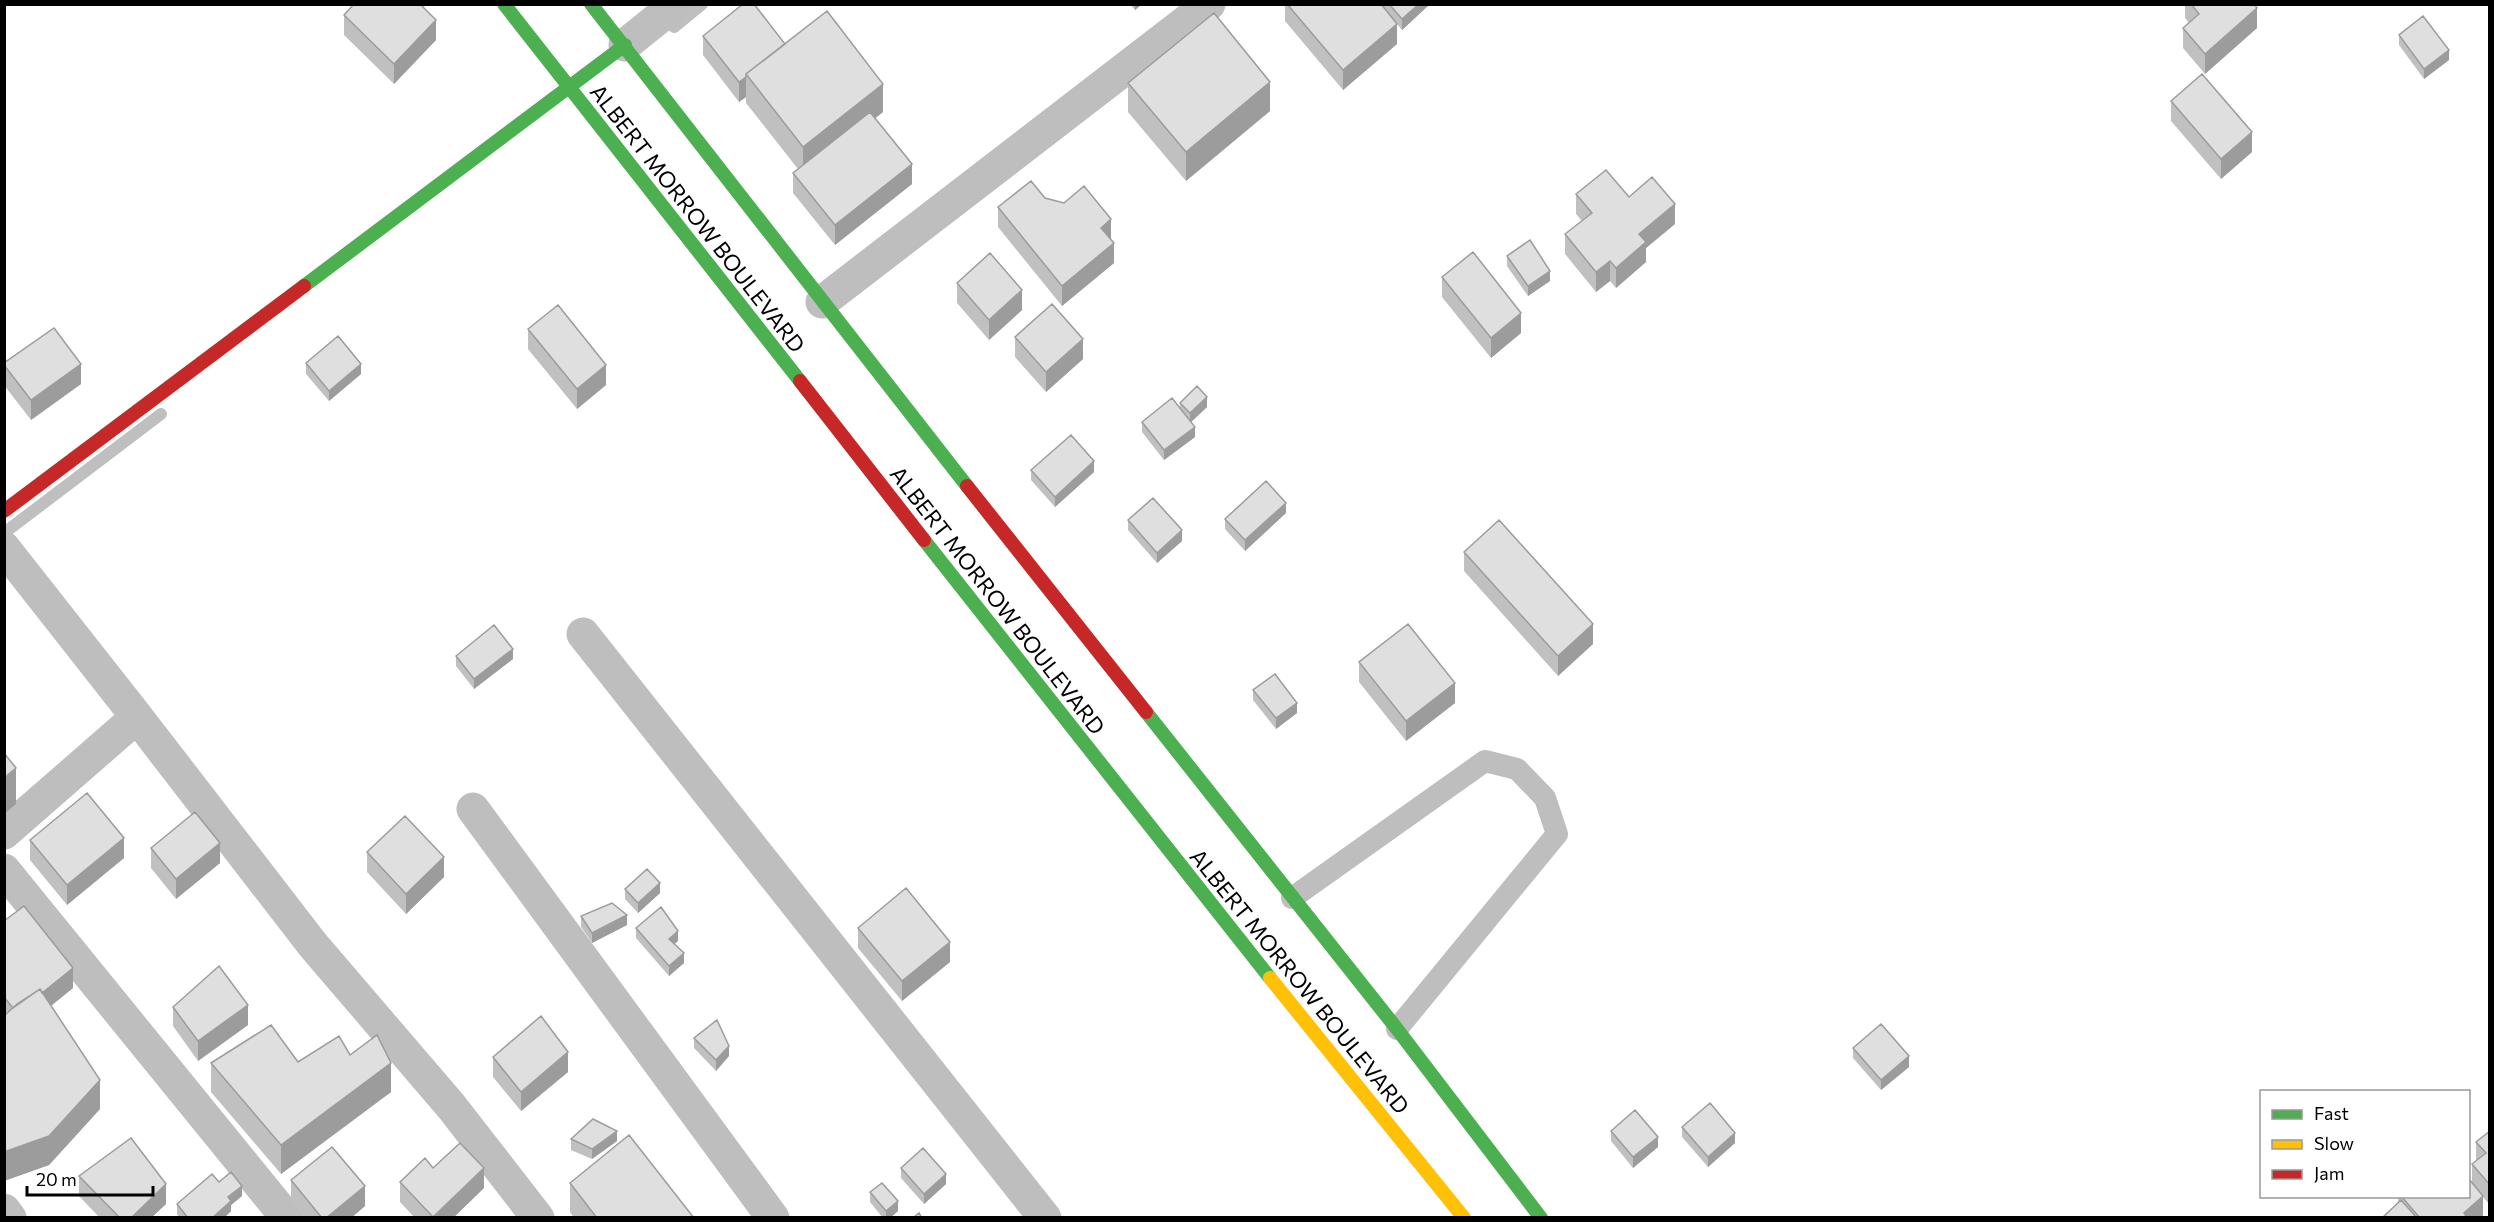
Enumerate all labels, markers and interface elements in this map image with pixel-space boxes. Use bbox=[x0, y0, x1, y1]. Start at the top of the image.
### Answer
street label: ALBERT MORROW BOULEVARD bbox=[585, 78, 811, 358]
street label: ALBERT MORROW BOULEVARD bbox=[885, 460, 1111, 740]
street label: ALBERT MORROW BOULEVARD bbox=[1185, 843, 1415, 1119]
legend bbox=[2260, 1090, 2470, 1198]
text: Fast bbox=[2314, 1102, 2349, 1124]
text: Slow bbox=[2314, 1132, 2354, 1154]
scale bar bbox=[27, 1159, 153, 1197]
text: Jam bbox=[2314, 1162, 2344, 1184]
text: 20 m bbox=[36, 1168, 77, 1190]

